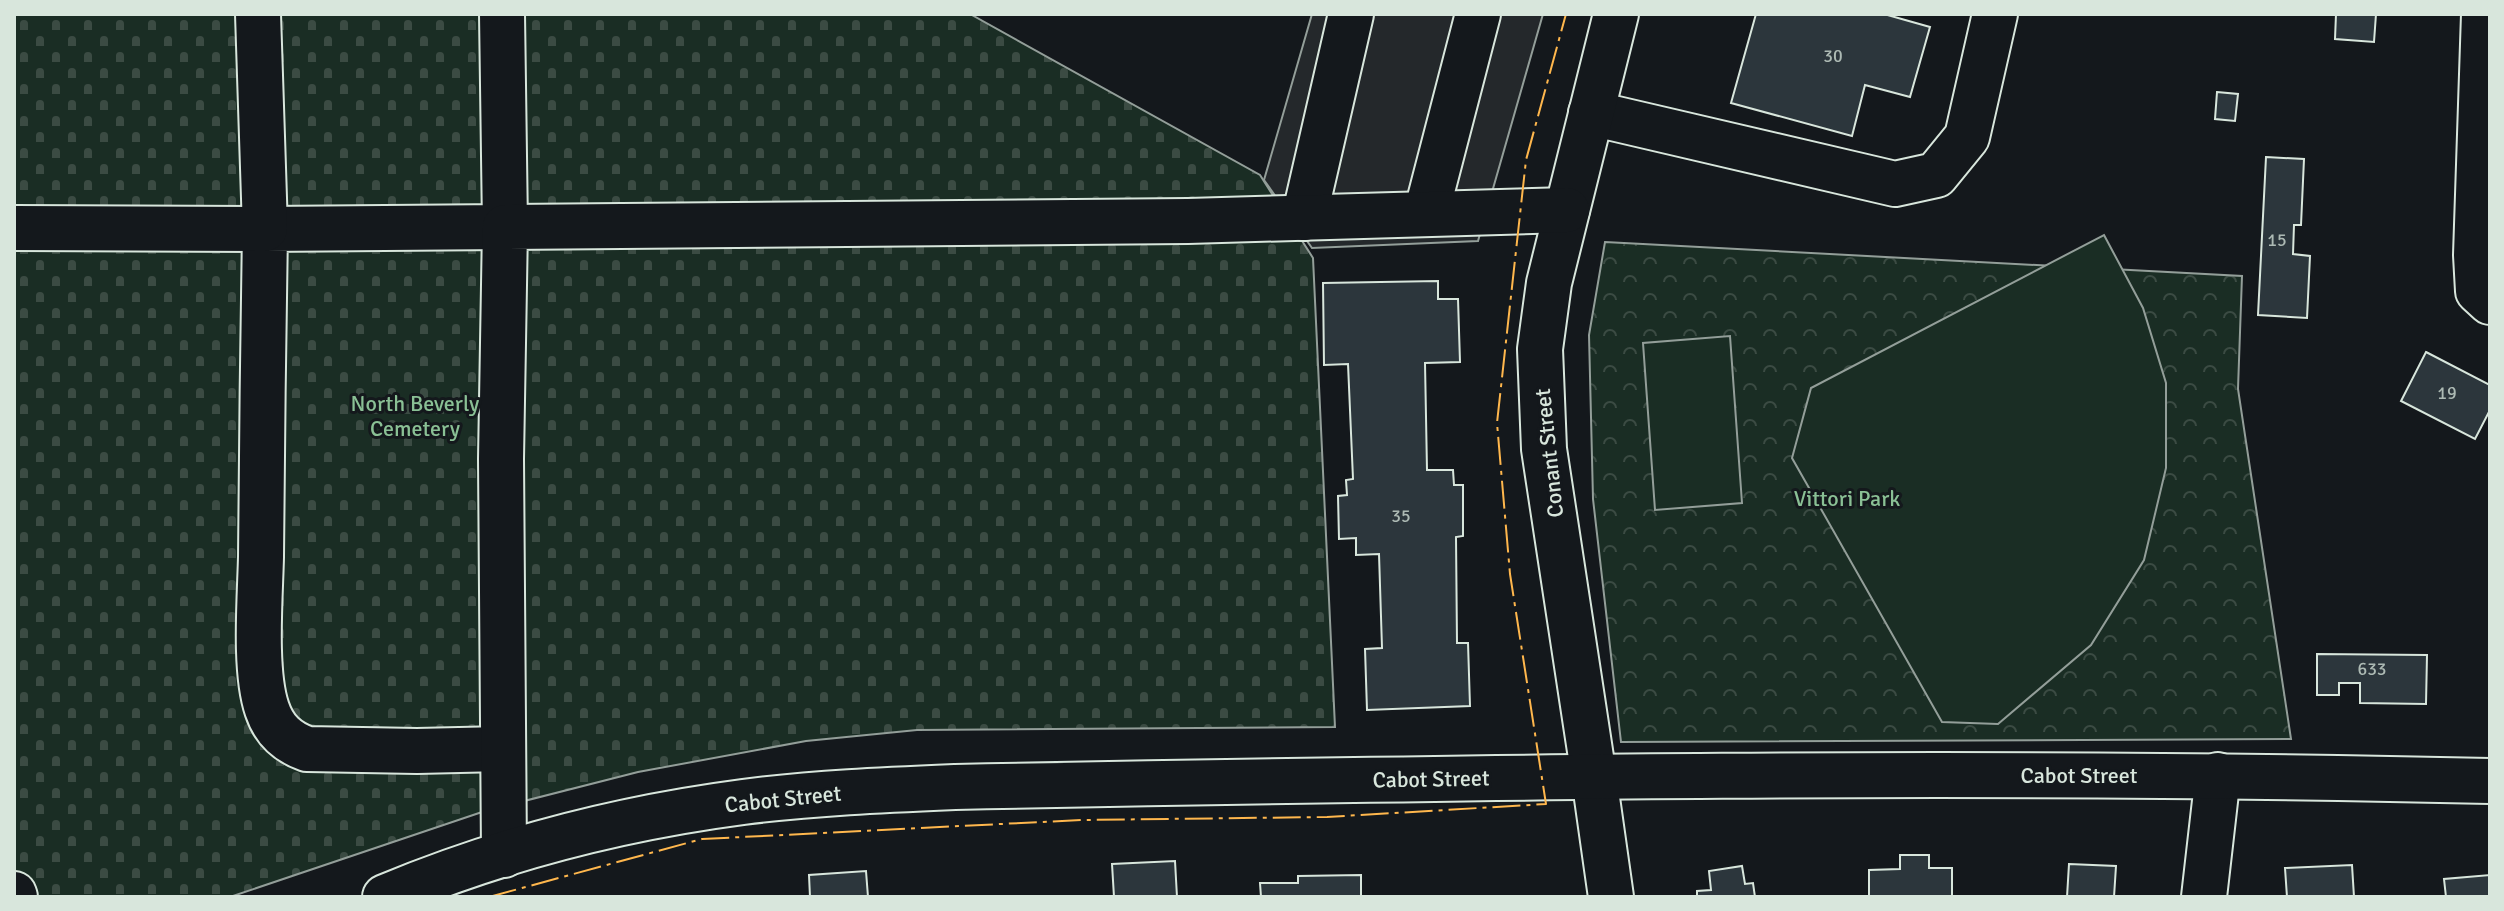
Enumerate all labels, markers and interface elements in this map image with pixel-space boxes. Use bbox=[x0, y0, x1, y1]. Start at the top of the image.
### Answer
house number: 30 bbox=[1823, 45, 1843, 67]
house number: 15 bbox=[2267, 229, 2287, 251]
house number: 19 bbox=[2437, 382, 2457, 404]
street label: Conant Street bbox=[1529, 387, 1569, 519]
park label: North Beverly Cemetery bbox=[351, 390, 480, 442]
park label: Vittori Park bbox=[1794, 485, 1900, 512]
house number: 35 bbox=[1391, 505, 1411, 527]
house number: 633 bbox=[2357, 658, 2387, 680]
street label: Cabot Street bbox=[2021, 762, 2138, 789]
street label: Cabot Street bbox=[1372, 764, 1490, 794]
street label: Cabot Street bbox=[723, 779, 843, 819]

